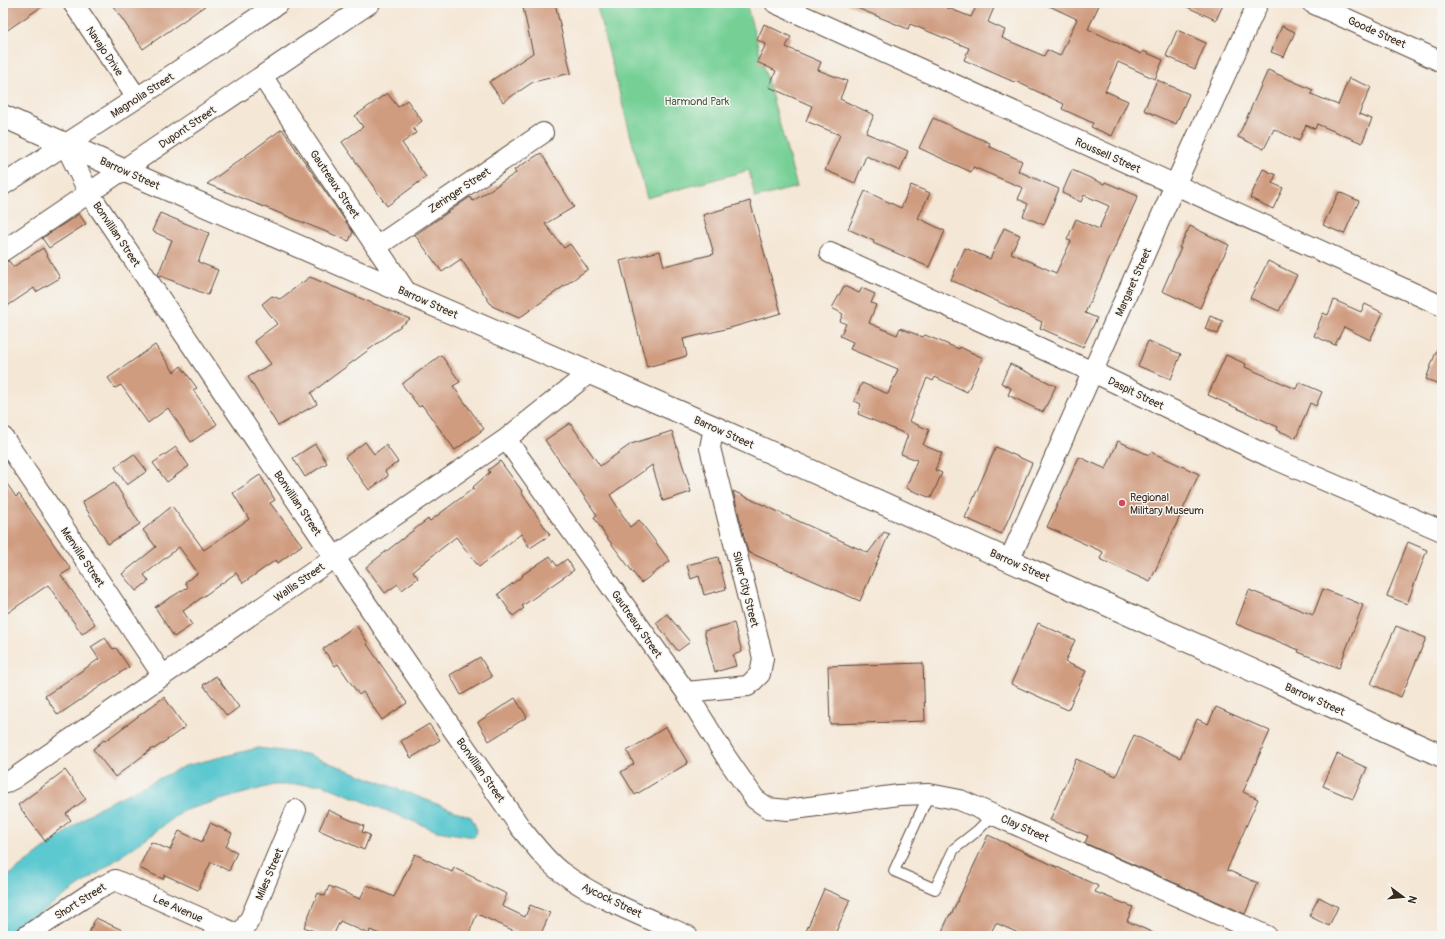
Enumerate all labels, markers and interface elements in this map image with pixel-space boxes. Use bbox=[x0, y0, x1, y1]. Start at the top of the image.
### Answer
street label: Goode Street bbox=[1346, 14, 1408, 51]
street label: Navajo Drive bbox=[83, 24, 126, 79]
street label: Magnolia Street bbox=[108, 70, 177, 121]
park label: Harmond Park bbox=[665, 95, 730, 108]
street label: Dupont Street bbox=[156, 103, 219, 151]
street label: Roussell Street bbox=[1073, 135, 1143, 176]
street label: Gautreaux Street bbox=[307, 148, 362, 221]
street label: Barrow Street bbox=[98, 154, 162, 193]
street label: Zeringer Street bbox=[426, 165, 493, 216]
street label: Bonvillian Street bbox=[90, 199, 143, 270]
street label: Margaret Street bbox=[1113, 246, 1155, 318]
street label: Barrow Street bbox=[396, 283, 460, 322]
street label: Daspit Street bbox=[1106, 374, 1166, 413]
street label: Barrow Street bbox=[692, 413, 756, 452]
street label: Bonvillian Street bbox=[271, 468, 324, 539]
place label: Regional Military Museum bbox=[1130, 491, 1204, 517]
marker: Regional Military Museum bbox=[1117, 498, 1127, 508]
street label: Menville Street bbox=[58, 525, 108, 590]
street label: Barrow Street bbox=[988, 546, 1052, 585]
street label: Silver City Street bbox=[730, 550, 761, 629]
street label: Wallis Street bbox=[271, 560, 328, 605]
street label: Gautreaux Street bbox=[608, 588, 665, 661]
street label: Barrow Street bbox=[1283, 680, 1347, 719]
street label: Bonvillian Street bbox=[454, 736, 508, 805]
street label: Clay Street bbox=[999, 812, 1051, 845]
street label: Miles Street bbox=[253, 846, 286, 902]
north arrow bbox=[1383, 877, 1423, 917]
street label: Short Street bbox=[52, 880, 109, 922]
street label: Aycock Street bbox=[580, 880, 644, 921]
street label: Lee Avenue bbox=[151, 892, 205, 925]
text: N bbox=[1405, 894, 1419, 906]

